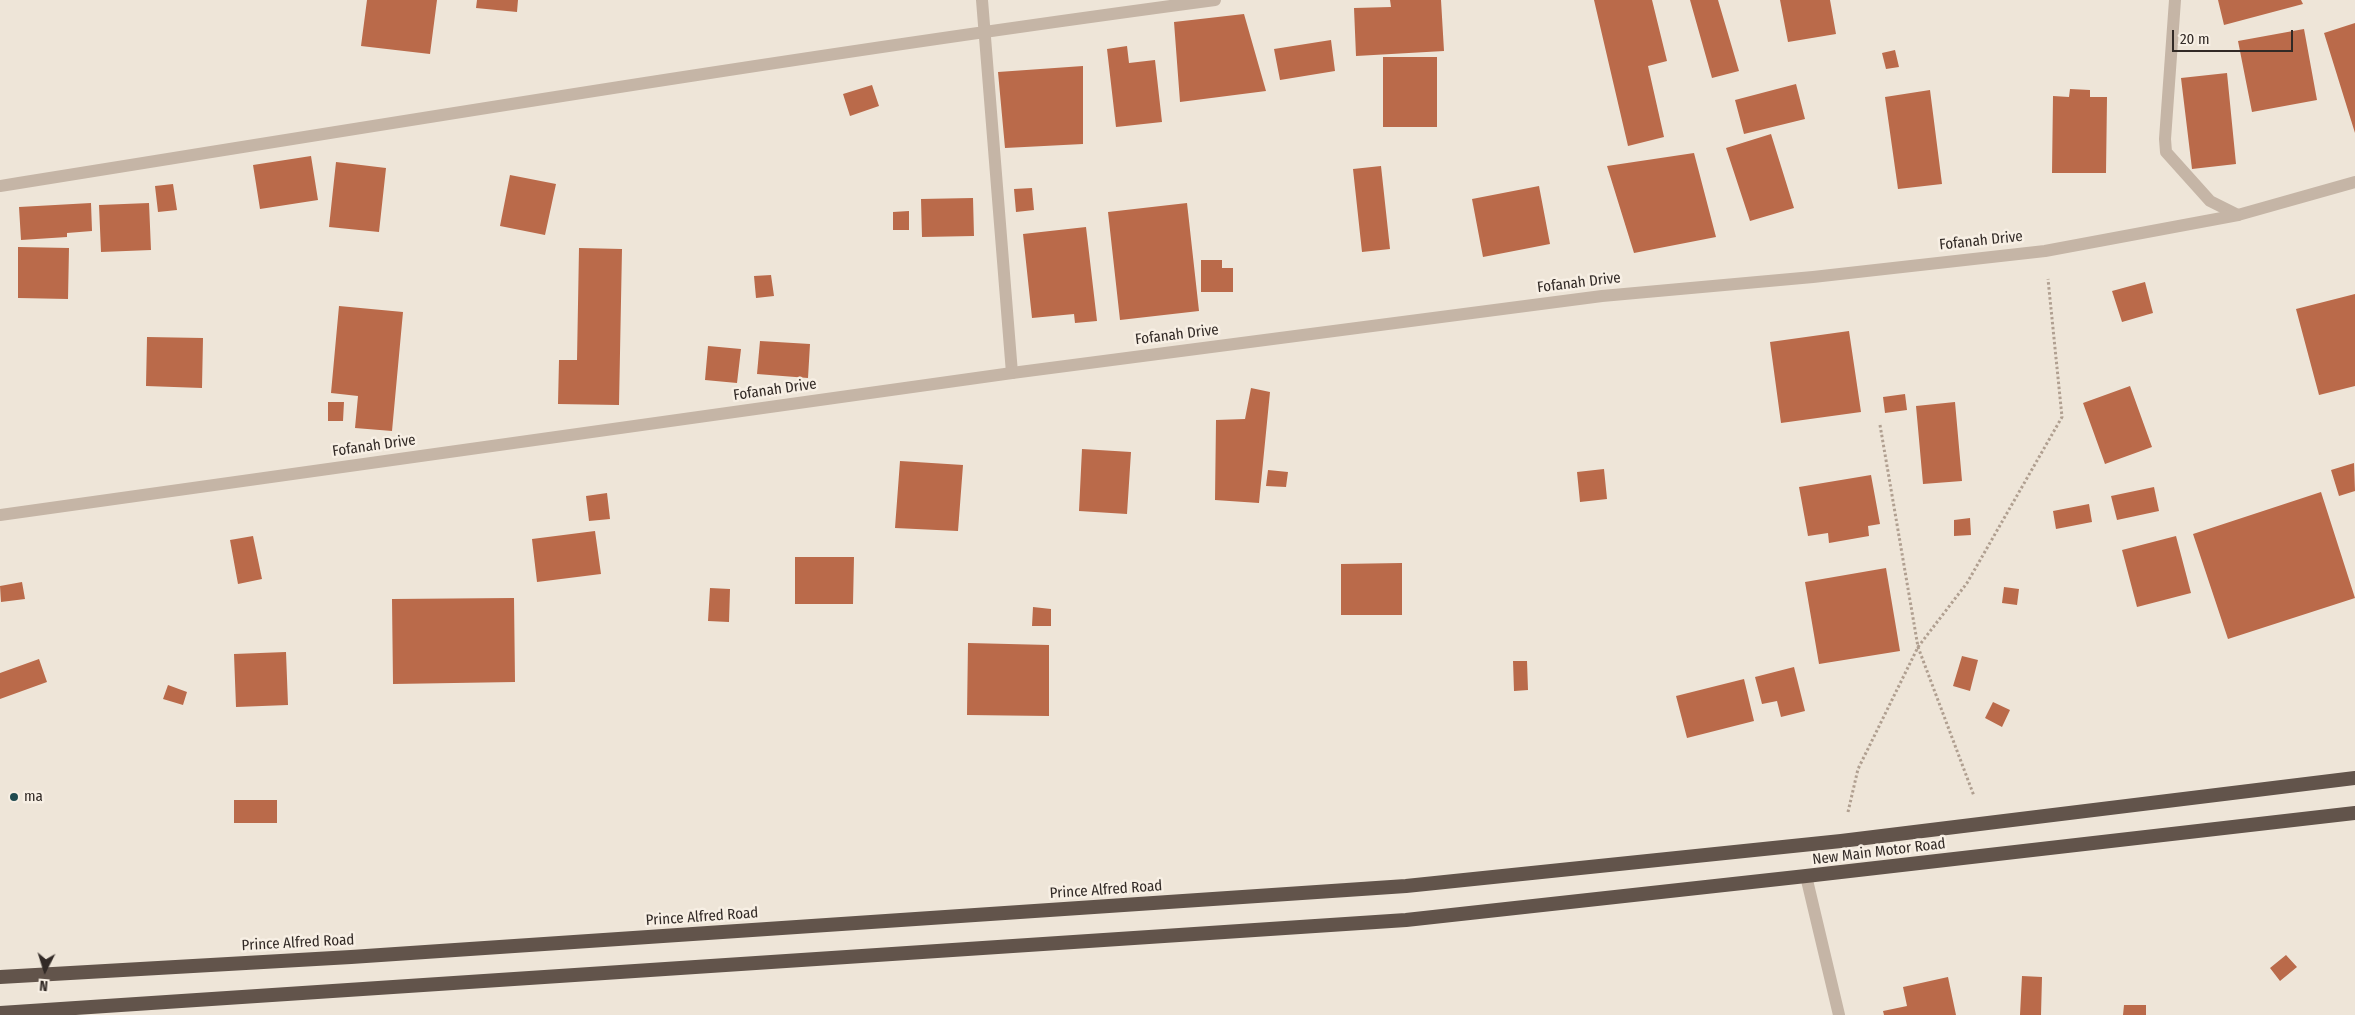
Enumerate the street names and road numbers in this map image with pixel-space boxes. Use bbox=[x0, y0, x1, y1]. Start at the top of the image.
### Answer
street label: Fofanah Drive bbox=[1938, 228, 2024, 254]
street label: Fofanah Drive bbox=[1536, 269, 1622, 297]
street label: Fofanah Drive bbox=[1134, 321, 1220, 349]
street label: Fofanah Drive bbox=[732, 375, 818, 405]
street label: Fofanah Drive bbox=[331, 431, 417, 461]
street label: New Main Motor Road bbox=[1811, 835, 1947, 869]
street label: Prince Alfred Road bbox=[1049, 877, 1163, 903]
street label: Prince Alfred Road bbox=[645, 904, 759, 930]
street label: Prince Alfred Road bbox=[241, 931, 355, 955]

